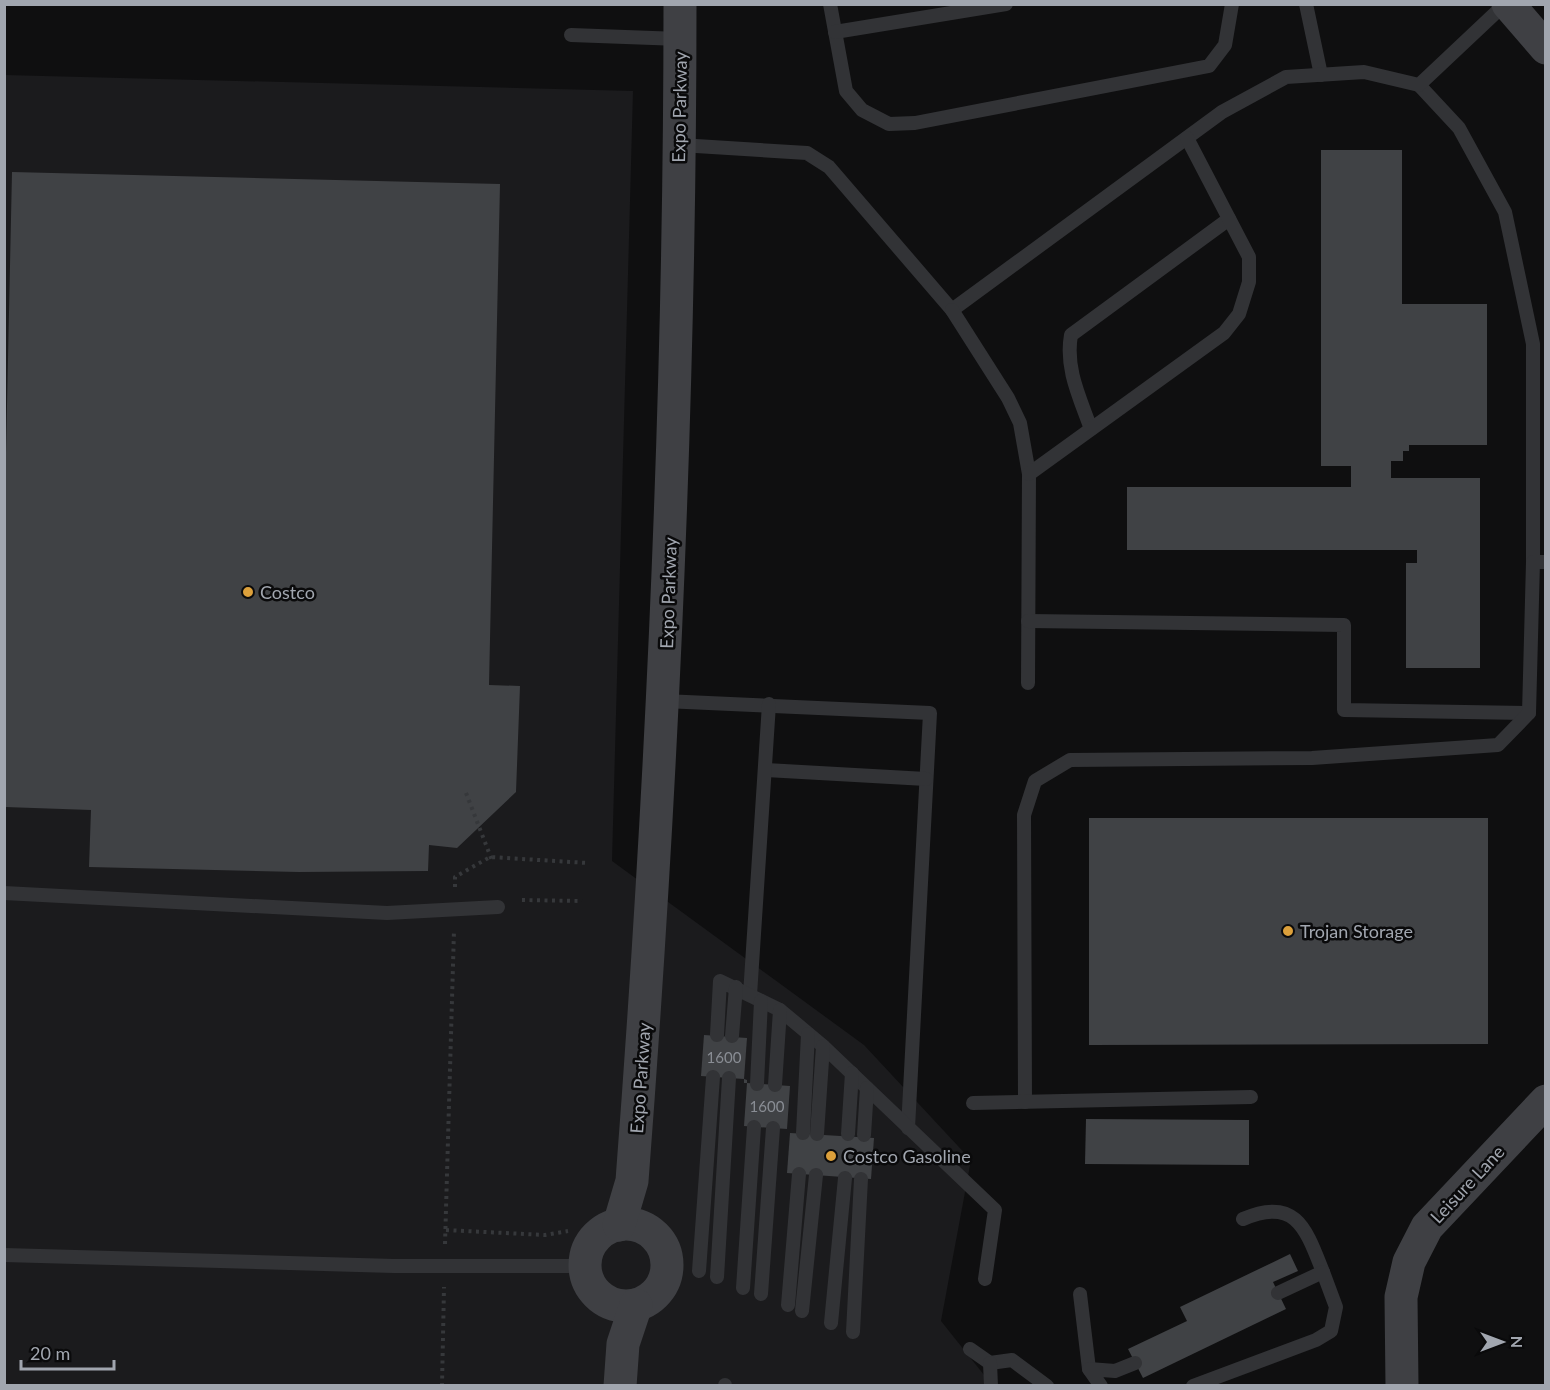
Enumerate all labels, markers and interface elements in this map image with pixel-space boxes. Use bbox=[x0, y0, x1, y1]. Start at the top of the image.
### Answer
street label: Expo Parkway bbox=[667, 50, 691, 163]
street label: Expo Parkway bbox=[655, 536, 681, 649]
place label: Costco bbox=[260, 581, 315, 603]
marker: Costco bbox=[241, 585, 255, 599]
place label: Trojan Storage bbox=[1300, 920, 1413, 942]
marker: Trojan Storage bbox=[1281, 924, 1295, 938]
street label: Expo Parkway bbox=[625, 1021, 655, 1134]
house number: 1600 bbox=[707, 1048, 742, 1066]
house number: 1600 bbox=[750, 1097, 785, 1115]
street label: Leisure Lane bbox=[1425, 1141, 1509, 1227]
place label: Costco Gasoline bbox=[843, 1145, 971, 1167]
marker: Costco Gasoline bbox=[824, 1149, 838, 1163]
north arrow bbox=[1472, 1312, 1532, 1372]
scale bar bbox=[21, 1333, 114, 1371]
text: N bbox=[1508, 1336, 1527, 1348]
text: 20 m bbox=[30, 1342, 70, 1364]

